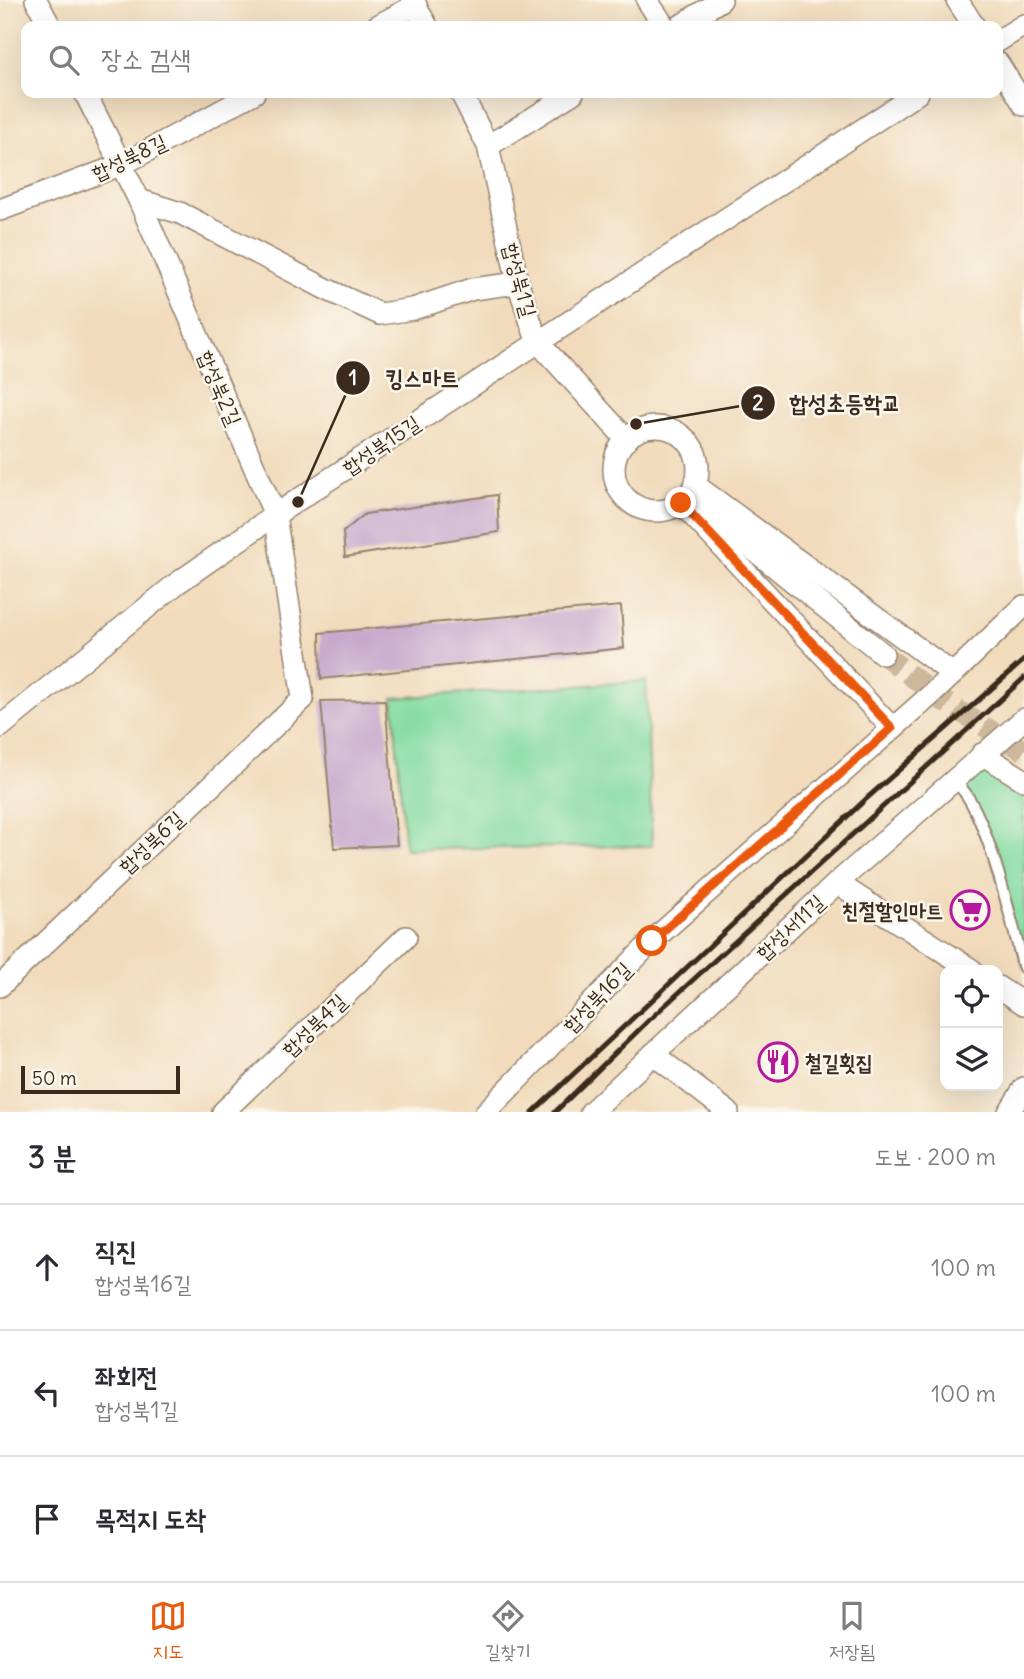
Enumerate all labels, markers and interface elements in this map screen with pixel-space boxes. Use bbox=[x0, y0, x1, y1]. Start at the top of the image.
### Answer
search box bbox=[21, 21, 1003, 98]
icon: search bbox=[45, 41, 83, 79]
text: 장소 검색 bbox=[101, 42, 191, 75]
street label: 합성북8길 bbox=[87, 128, 171, 186]
street label: 합성북1길 bbox=[497, 240, 543, 320]
street label: 합성북2길 bbox=[192, 346, 248, 430]
callout: 킹스마트 bbox=[336, 356, 473, 400]
text: 킹스마트 bbox=[385, 363, 459, 392]
text: 1 bbox=[349, 364, 357, 391]
callout: 합성초등학교 bbox=[740, 381, 914, 425]
text: 합성초등학교 bbox=[788, 388, 901, 417]
text: 2 bbox=[752, 389, 764, 416]
street label: 합성북15길 bbox=[337, 409, 425, 481]
route end bbox=[665, 487, 696, 518]
street label: 합성북6길 bbox=[113, 805, 189, 879]
street label: 합성서11길 bbox=[750, 888, 830, 966]
supermarket icon: 친절할인마트 bbox=[949, 889, 991, 931]
place label: 친절할인마트 bbox=[842, 897, 943, 924]
route start bbox=[636, 925, 667, 956]
street label: 합성북16길 bbox=[557, 956, 637, 1038]
map controls bbox=[940, 965, 1003, 1091]
button: locate bbox=[940, 965, 1003, 1028]
street label: 합성북4길 bbox=[276, 988, 352, 1062]
button: layers bbox=[940, 1028, 1003, 1091]
restaurant icon: 철길횟집 bbox=[757, 1041, 799, 1083]
place label: 철길횟집 bbox=[805, 1049, 873, 1076]
scale bar bbox=[21, 1063, 180, 1095]
text: 50 m bbox=[32, 1066, 77, 1090]
text: 3 분 bbox=[28, 1138, 76, 1176]
text: 도보 · 200 m bbox=[874, 1142, 996, 1171]
text: 직진 bbox=[95, 1234, 137, 1267]
icon: ahead bbox=[28, 1248, 66, 1286]
text: 100 m bbox=[931, 1253, 996, 1282]
text: 합성북16길 bbox=[95, 1269, 191, 1298]
text: 좌회전 bbox=[95, 1360, 158, 1393]
icon: left bbox=[28, 1374, 66, 1412]
text: 100 m bbox=[931, 1379, 996, 1408]
text: 합성북1길 bbox=[95, 1395, 178, 1424]
icon: arrive bbox=[28, 1500, 66, 1538]
text: 목적지 도착 bbox=[95, 1502, 206, 1535]
tab: 지도 bbox=[149, 1597, 187, 1665]
tab: 길찾기 bbox=[485, 1597, 531, 1665]
tab: 저장됨 bbox=[829, 1597, 875, 1665]

